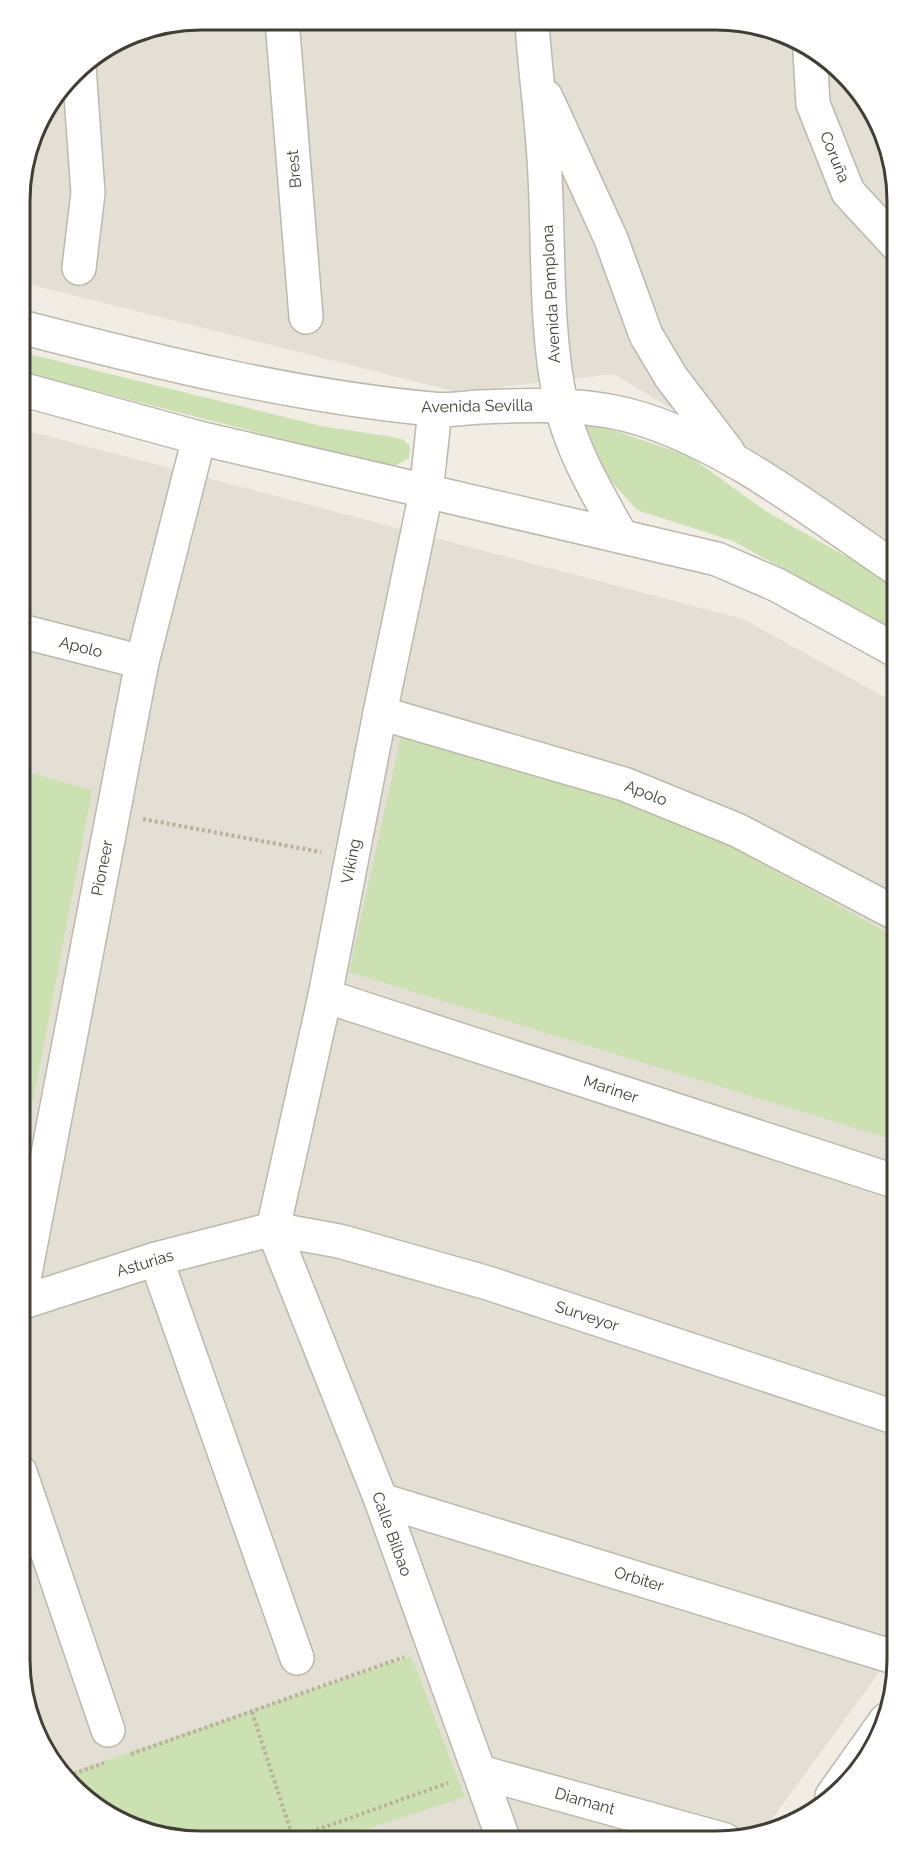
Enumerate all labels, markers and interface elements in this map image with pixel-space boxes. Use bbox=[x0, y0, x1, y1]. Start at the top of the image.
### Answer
street label: Coruña bbox=[816, 129, 854, 185]
street label: Brest bbox=[283, 148, 305, 189]
street label: Avenida Pamplona bbox=[538, 224, 564, 364]
street label: Avenida Sevilla bbox=[421, 396, 533, 416]
street label: Apolo bbox=[57, 632, 105, 662]
street label: Apolo bbox=[622, 776, 670, 810]
street label: Viking bbox=[337, 837, 365, 885]
street label: Pioneer bbox=[87, 838, 117, 898]
street label: Mariner bbox=[581, 1071, 641, 1107]
street label: Asturias bbox=[114, 1245, 176, 1281]
street label: Surveyor bbox=[553, 1297, 622, 1335]
street label: Calle Bilbao bbox=[368, 1489, 416, 1579]
street label: Orbiter bbox=[612, 1562, 667, 1596]
street label: Diamant bbox=[553, 1783, 618, 1819]

